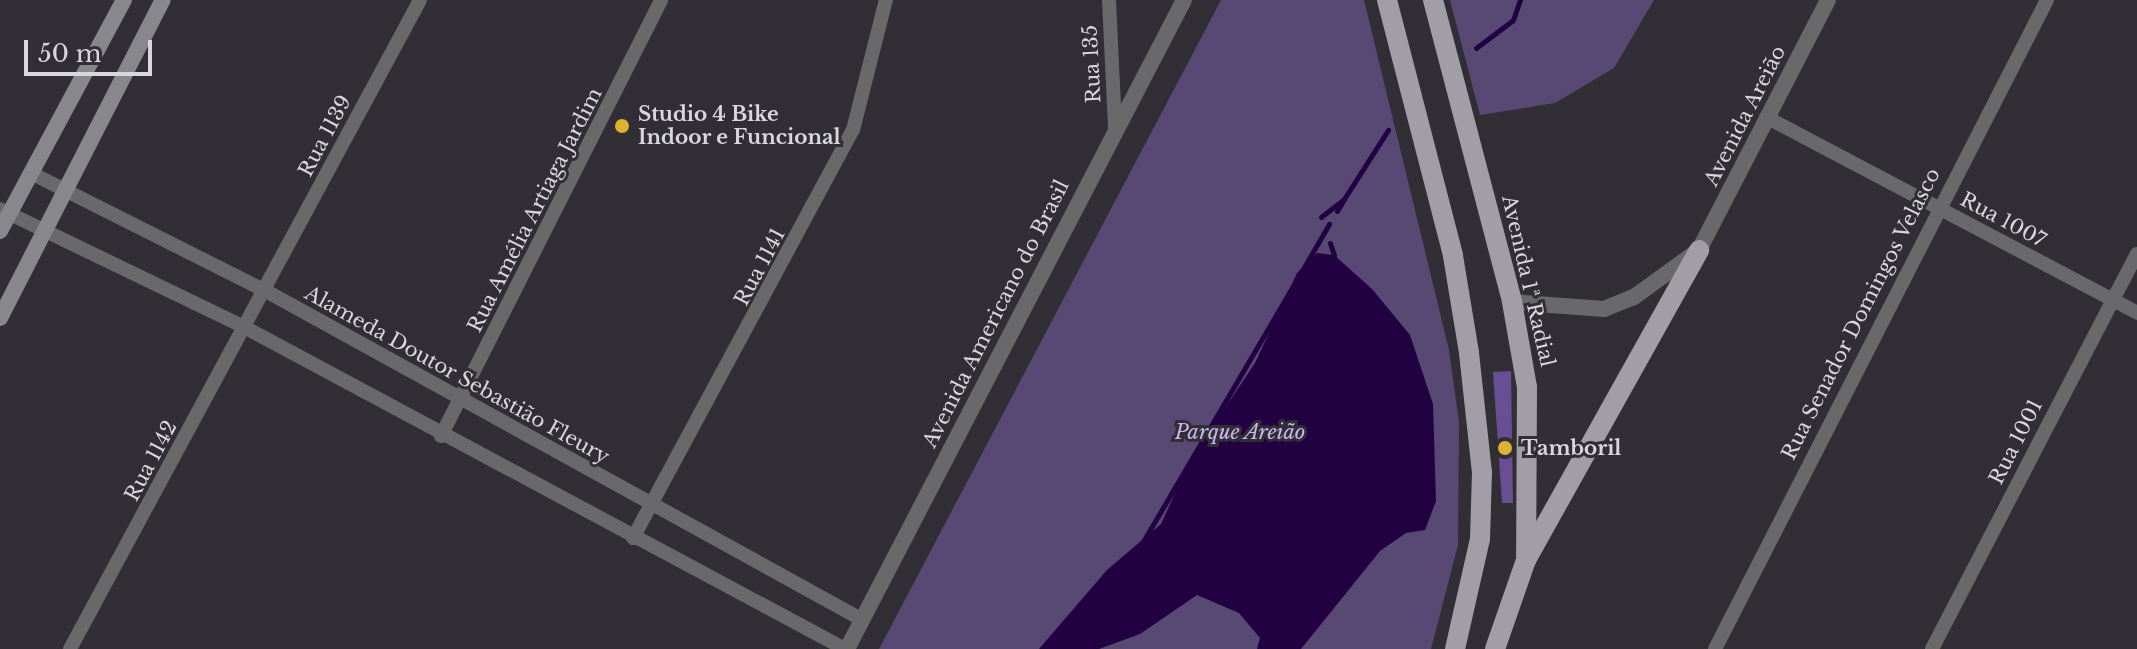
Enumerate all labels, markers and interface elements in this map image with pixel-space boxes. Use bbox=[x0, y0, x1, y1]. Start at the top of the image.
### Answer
scale bar bbox=[28, 24, 156, 74]
street label: Rua 135 bbox=[1078, 24, 1106, 104]
text: 50 m bbox=[38, 39, 101, 68]
street label: Avenida Areião bbox=[1699, 41, 1791, 191]
street label: Rua Amélia Artiaga Jardim bbox=[462, 83, 608, 337]
street label: Rua 1139 bbox=[294, 91, 356, 181]
place label: Studio 4 Bike Indoor e Funcional bbox=[638, 102, 841, 149]
marker: Studio 4 Bike Indoor e Funcional bbox=[613, 117, 631, 135]
street label: Rua Senador Domingos Velasco bbox=[1776, 164, 1946, 464]
street label: Avenida Americano do Brasil bbox=[918, 176, 1074, 452]
street label: Rua 1007 bbox=[1956, 187, 2050, 253]
street label: Avenida 1ª Radial bbox=[1497, 193, 1559, 369]
street label: Rua 1141 bbox=[730, 224, 790, 310]
street label: Alameda Doutor Sebastião Fleury bbox=[300, 281, 614, 469]
street label: Rua 1001 bbox=[1984, 395, 2048, 489]
street label: Rua 1142 bbox=[120, 417, 182, 505]
park label: Parque Areião bbox=[1174, 420, 1306, 444]
place label: Tamboril bbox=[1521, 436, 1621, 460]
marker: Tamboril bbox=[1496, 439, 1514, 457]

